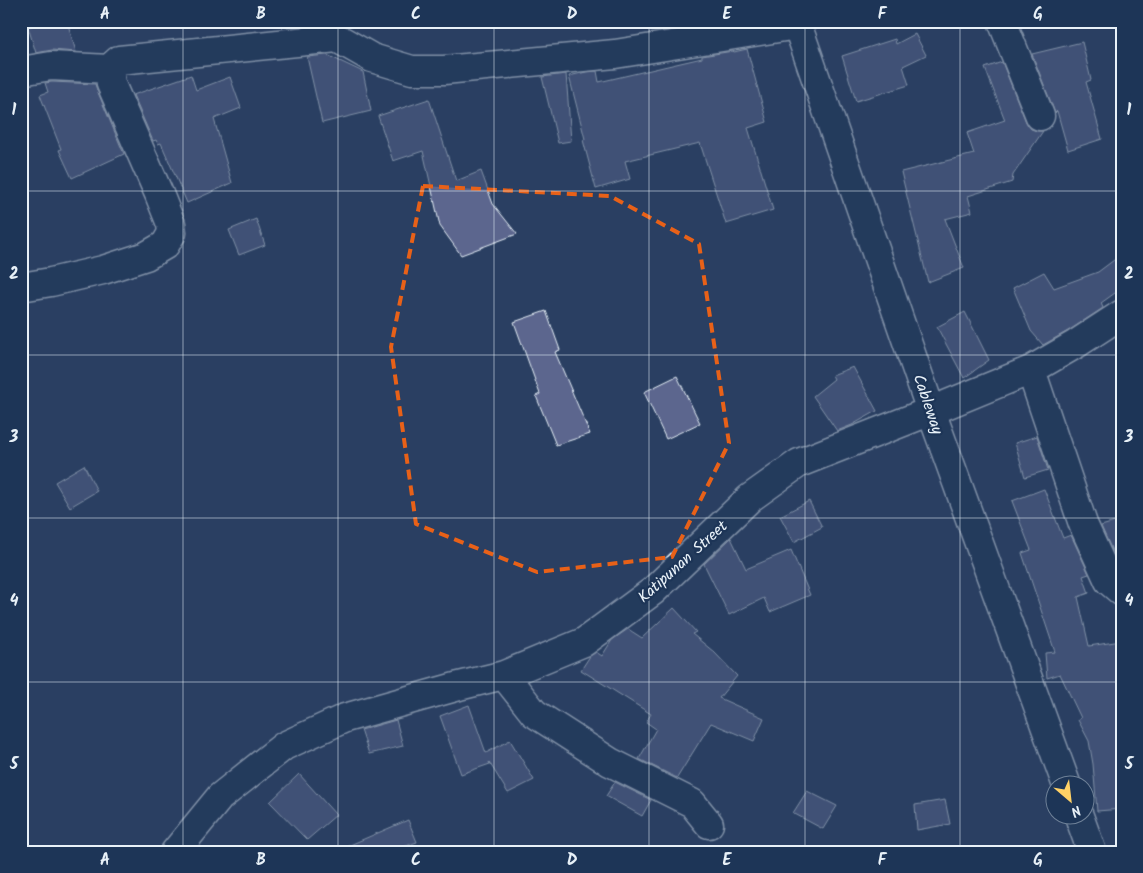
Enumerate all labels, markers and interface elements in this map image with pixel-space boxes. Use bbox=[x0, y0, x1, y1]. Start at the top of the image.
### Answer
text: A bbox=[100, 2, 110, 27]
text: B bbox=[256, 2, 266, 27]
text: C bbox=[411, 2, 421, 27]
text: D bbox=[567, 2, 578, 27]
text: E bbox=[723, 2, 733, 27]
text: F bbox=[878, 2, 888, 27]
text: G bbox=[1033, 2, 1043, 27]
text: 1 bbox=[12, 98, 17, 123]
text: 1 bbox=[1127, 98, 1132, 123]
text: 2 bbox=[9, 262, 19, 287]
text: 2 bbox=[1124, 262, 1134, 287]
street label: Cableway bbox=[906, 371, 950, 439]
text: 3 bbox=[9, 425, 19, 450]
text: 3 bbox=[1124, 425, 1134, 450]
street label: Katipunan Street bbox=[632, 514, 734, 609]
text: 4 bbox=[10, 589, 19, 614]
text: 4 bbox=[1125, 589, 1134, 614]
text: 5 bbox=[9, 752, 20, 777]
text: 5 bbox=[1124, 752, 1135, 777]
north arrow bbox=[1046, 776, 1096, 826]
text: N bbox=[1066, 799, 1085, 822]
text: A bbox=[100, 848, 110, 873]
text: B bbox=[256, 848, 266, 873]
text: C bbox=[411, 848, 421, 873]
text: D bbox=[567, 848, 578, 873]
text: E bbox=[723, 848, 733, 873]
text: F bbox=[878, 848, 888, 873]
text: G bbox=[1033, 848, 1043, 873]

